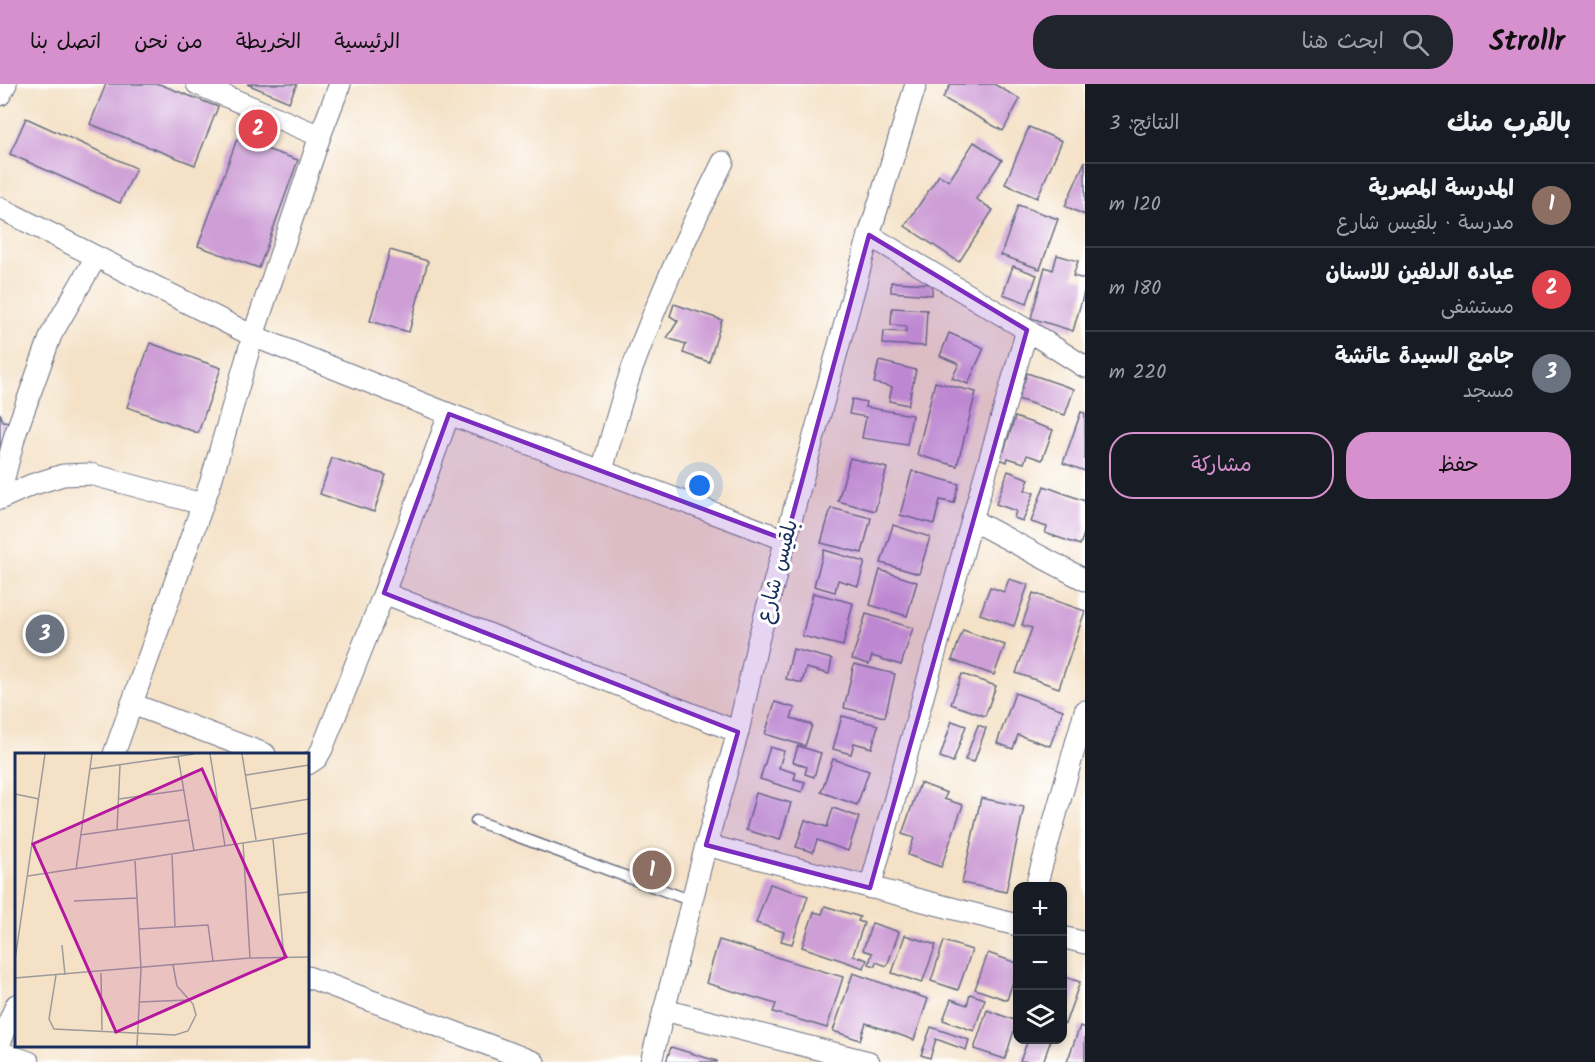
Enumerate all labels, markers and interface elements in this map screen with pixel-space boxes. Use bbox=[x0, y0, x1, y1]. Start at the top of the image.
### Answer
search box bbox=[1033, 15, 1453, 69]
text: Strollr bbox=[1489, 20, 1565, 65]
text: ابحث هنا bbox=[1302, 25, 1384, 60]
text: اتصل بنا bbox=[30, 26, 101, 59]
text: من نحن bbox=[134, 26, 203, 59]
text: الخريطة bbox=[236, 26, 301, 59]
text: الرئيسية bbox=[334, 26, 400, 59]
icon: search bbox=[1399, 26, 1432, 59]
text: بالقرب منك bbox=[1447, 103, 1571, 145]
pin: 2 bbox=[238, 106, 278, 152]
text: النتائج: 3 bbox=[1109, 108, 1180, 140]
text: المدرسة المصرية bbox=[1368, 172, 1514, 207]
text: 120 m bbox=[1109, 189, 1161, 221]
text: 1 bbox=[1548, 189, 1555, 221]
text: مدرسة · بلقيس شارع bbox=[1336, 208, 1514, 240]
text: عياده الدلفين للاسنان bbox=[1326, 256, 1514, 291]
text: 180 m bbox=[1109, 273, 1161, 305]
text: 2 bbox=[1546, 273, 1557, 305]
text: مستشفى bbox=[1441, 292, 1514, 324]
text: جامع السيدة عائشة bbox=[1335, 340, 1514, 375]
text: 220 m bbox=[1109, 357, 1166, 389]
text: 3 bbox=[1546, 357, 1557, 389]
text: مسجد bbox=[1463, 376, 1514, 408]
button: مشاركة bbox=[1109, 432, 1334, 499]
button: حفظ bbox=[1346, 432, 1571, 499]
your location bbox=[685, 471, 714, 500]
street label: بلقيس شارع bbox=[749, 516, 808, 627]
pin: 3 bbox=[26, 612, 64, 656]
inset map bbox=[15, 753, 309, 1047]
pin: 1 bbox=[632, 848, 672, 892]
map controls bbox=[1013, 882, 1067, 1044]
button: + bbox=[1013, 882, 1067, 936]
button: − bbox=[1013, 936, 1067, 990]
button: layers bbox=[1013, 990, 1067, 1044]

